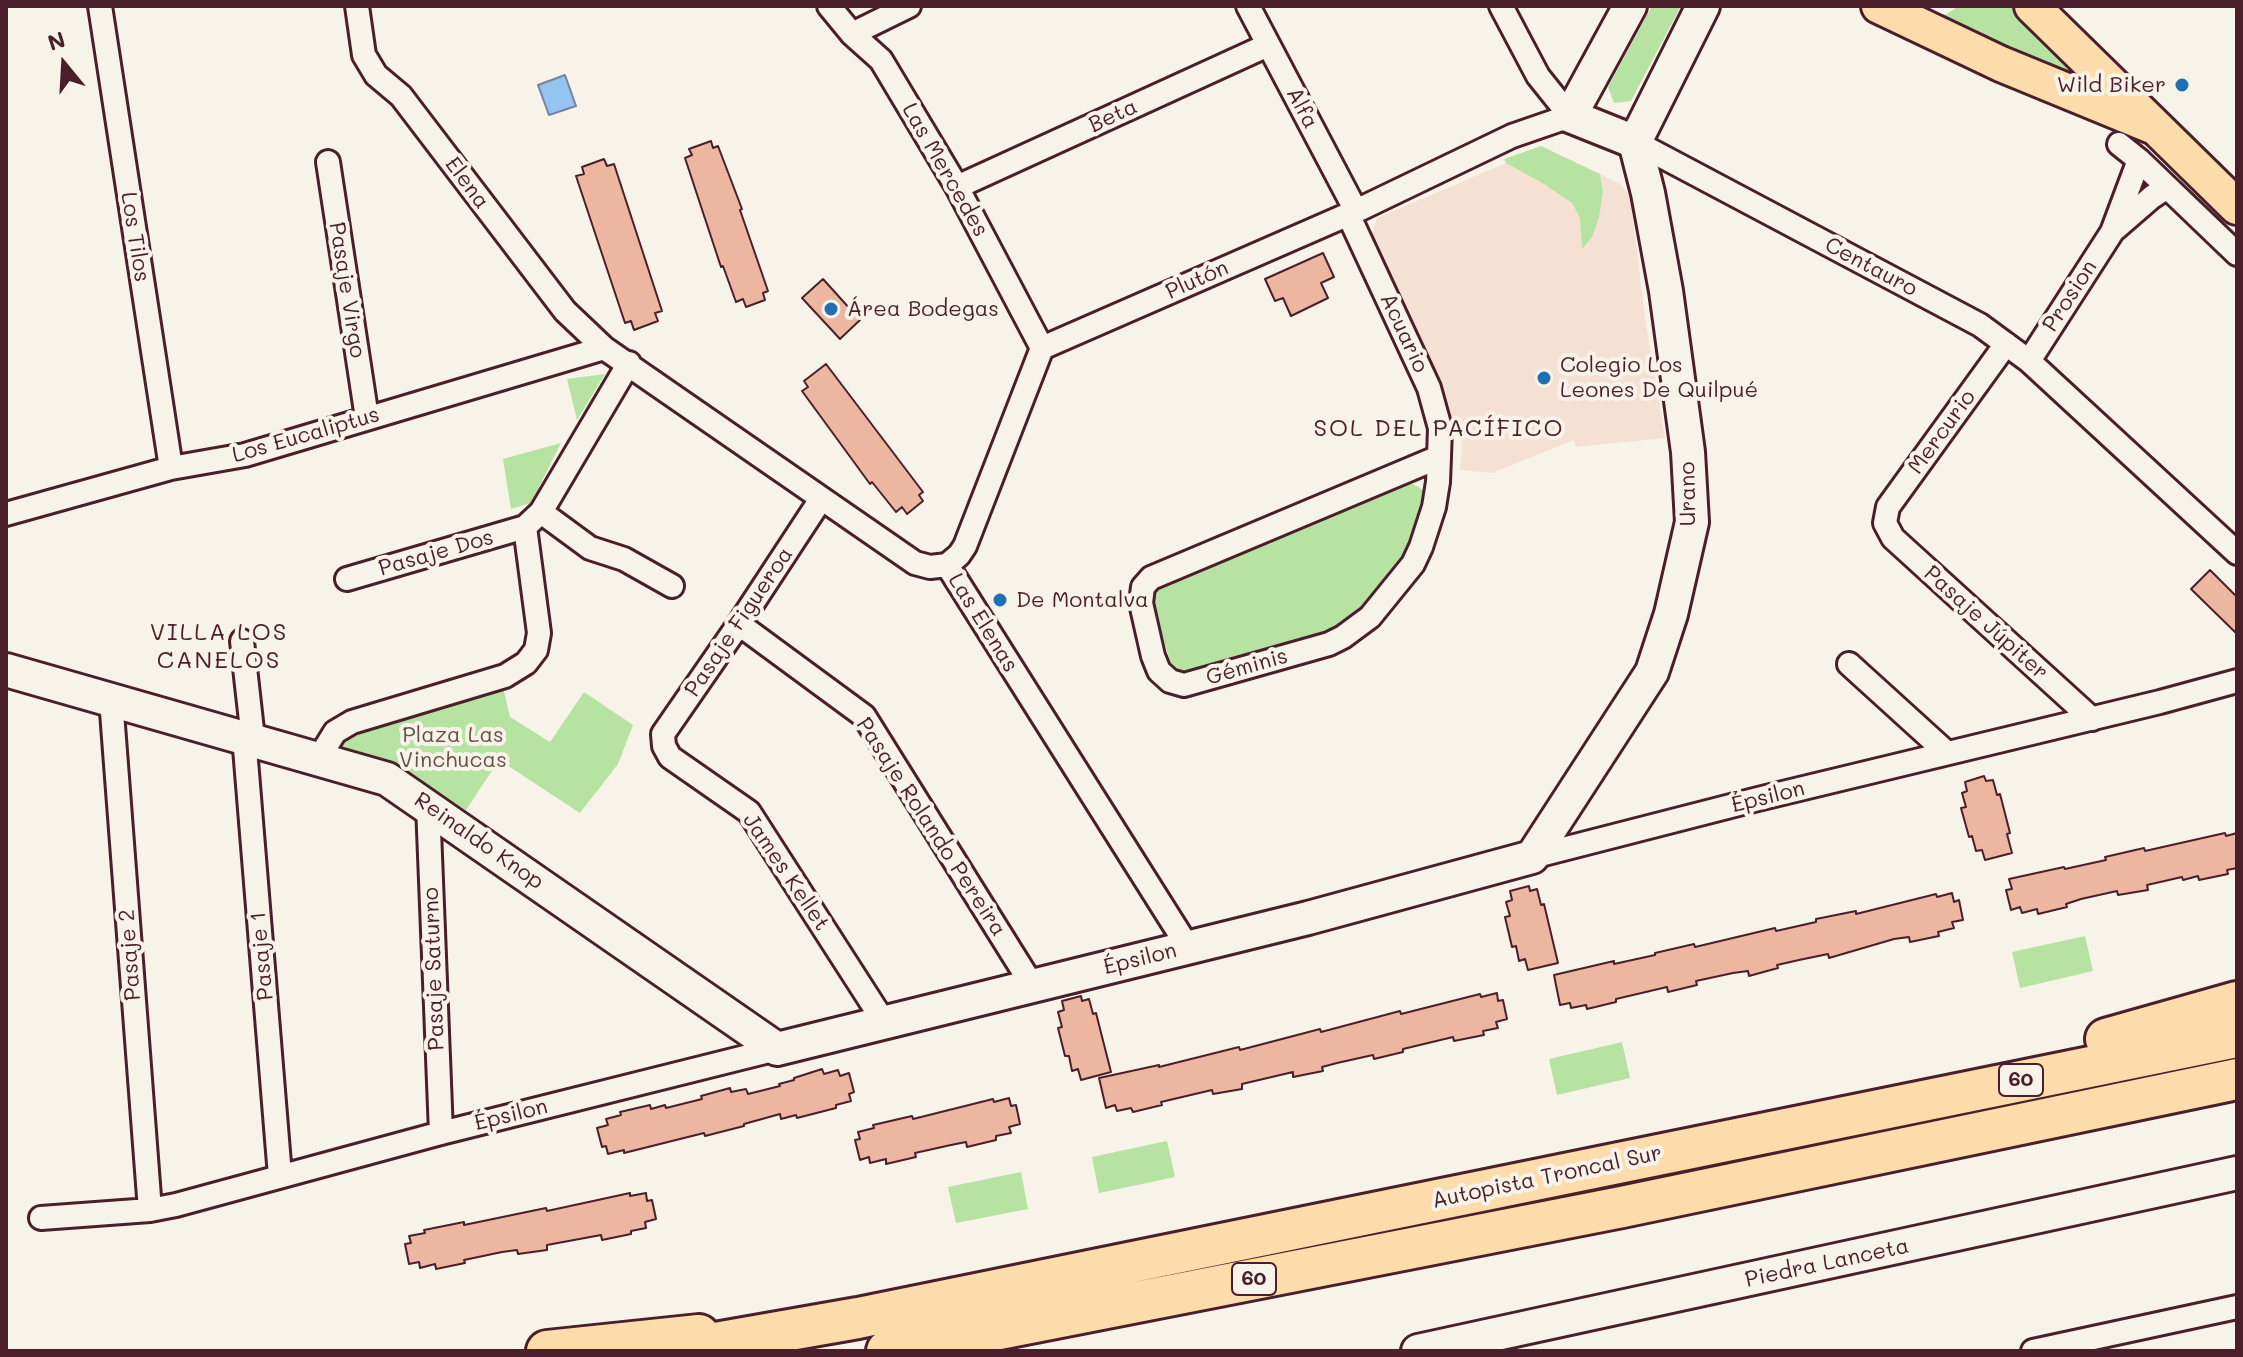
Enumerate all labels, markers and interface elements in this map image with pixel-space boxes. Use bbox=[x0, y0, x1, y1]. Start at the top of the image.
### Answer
north arrow bbox=[24, 24, 104, 104]
text: N bbox=[44, 24, 69, 57]
place label: Wild Biker bbox=[2057, 72, 2166, 98]
marker: Wild Biker bbox=[2173, 76, 2191, 94]
street label: Alfa bbox=[1280, 83, 1324, 133]
street label: Beta bbox=[1084, 93, 1142, 139]
street label: Las Mercedes bbox=[896, 98, 994, 242]
street label: Elena bbox=[439, 152, 495, 214]
street label: Los Tilos bbox=[115, 190, 155, 284]
street label: Pasaje Virgo bbox=[323, 220, 371, 360]
street label: Centauro bbox=[1820, 232, 1922, 302]
street label: Plutón bbox=[1162, 255, 1232, 305]
street label: Prosion bbox=[2037, 255, 2103, 337]
street label: Acuario bbox=[1374, 289, 1434, 377]
place label: Área Bodegas bbox=[847, 296, 999, 322]
marker: Área Bodegas bbox=[822, 300, 840, 318]
place label: Colegio Los Leones De Quilpué bbox=[1560, 352, 1758, 404]
marker: Colegio Los Leones De Quilpué bbox=[1535, 369, 1553, 387]
street label: Mercurio bbox=[1903, 385, 1981, 479]
street label: Los Eucaliptus bbox=[229, 401, 383, 469]
district label: SOL DEL PACÍFICO bbox=[1314, 415, 1564, 443]
street label: Urano bbox=[1674, 461, 1702, 527]
street label: Pasaje Dos bbox=[375, 524, 497, 582]
street label: Pasaje Figueroa bbox=[679, 542, 799, 702]
street label: Pasaje Júpiter bbox=[1918, 560, 2054, 686]
street label: Las Elenas bbox=[942, 569, 1024, 677]
place label: De Montalva bbox=[1016, 587, 1149, 613]
marker: De Montalva bbox=[991, 591, 1009, 609]
district label: VILLA LOS CANELOS bbox=[150, 619, 288, 675]
street label: Géminis bbox=[1203, 643, 1291, 691]
street label: Pasaje Rolando Pereira bbox=[850, 713, 1012, 941]
park label: Plaza Las Vinchucas bbox=[399, 722, 507, 774]
street label: Épsilon bbox=[1729, 775, 1807, 819]
street label: Reinaldo Knop bbox=[409, 787, 549, 895]
street label: James Kellet bbox=[737, 808, 835, 936]
street label: Pasaje Saturno bbox=[418, 887, 450, 1051]
street label: Pasaje 2 bbox=[114, 908, 146, 1002]
street label: Pasaje 1 bbox=[245, 910, 279, 1002]
street label: Épsilon bbox=[1101, 937, 1179, 981]
road number: 60 bbox=[1999, 1064, 2043, 1096]
street label: Épsilon bbox=[472, 1093, 550, 1137]
street label: Autopista Troncal Sur bbox=[1430, 1140, 1664, 1214]
street label: Piedra Lanceta bbox=[1743, 1233, 1911, 1293]
road number: 60 bbox=[1232, 1263, 1276, 1295]

